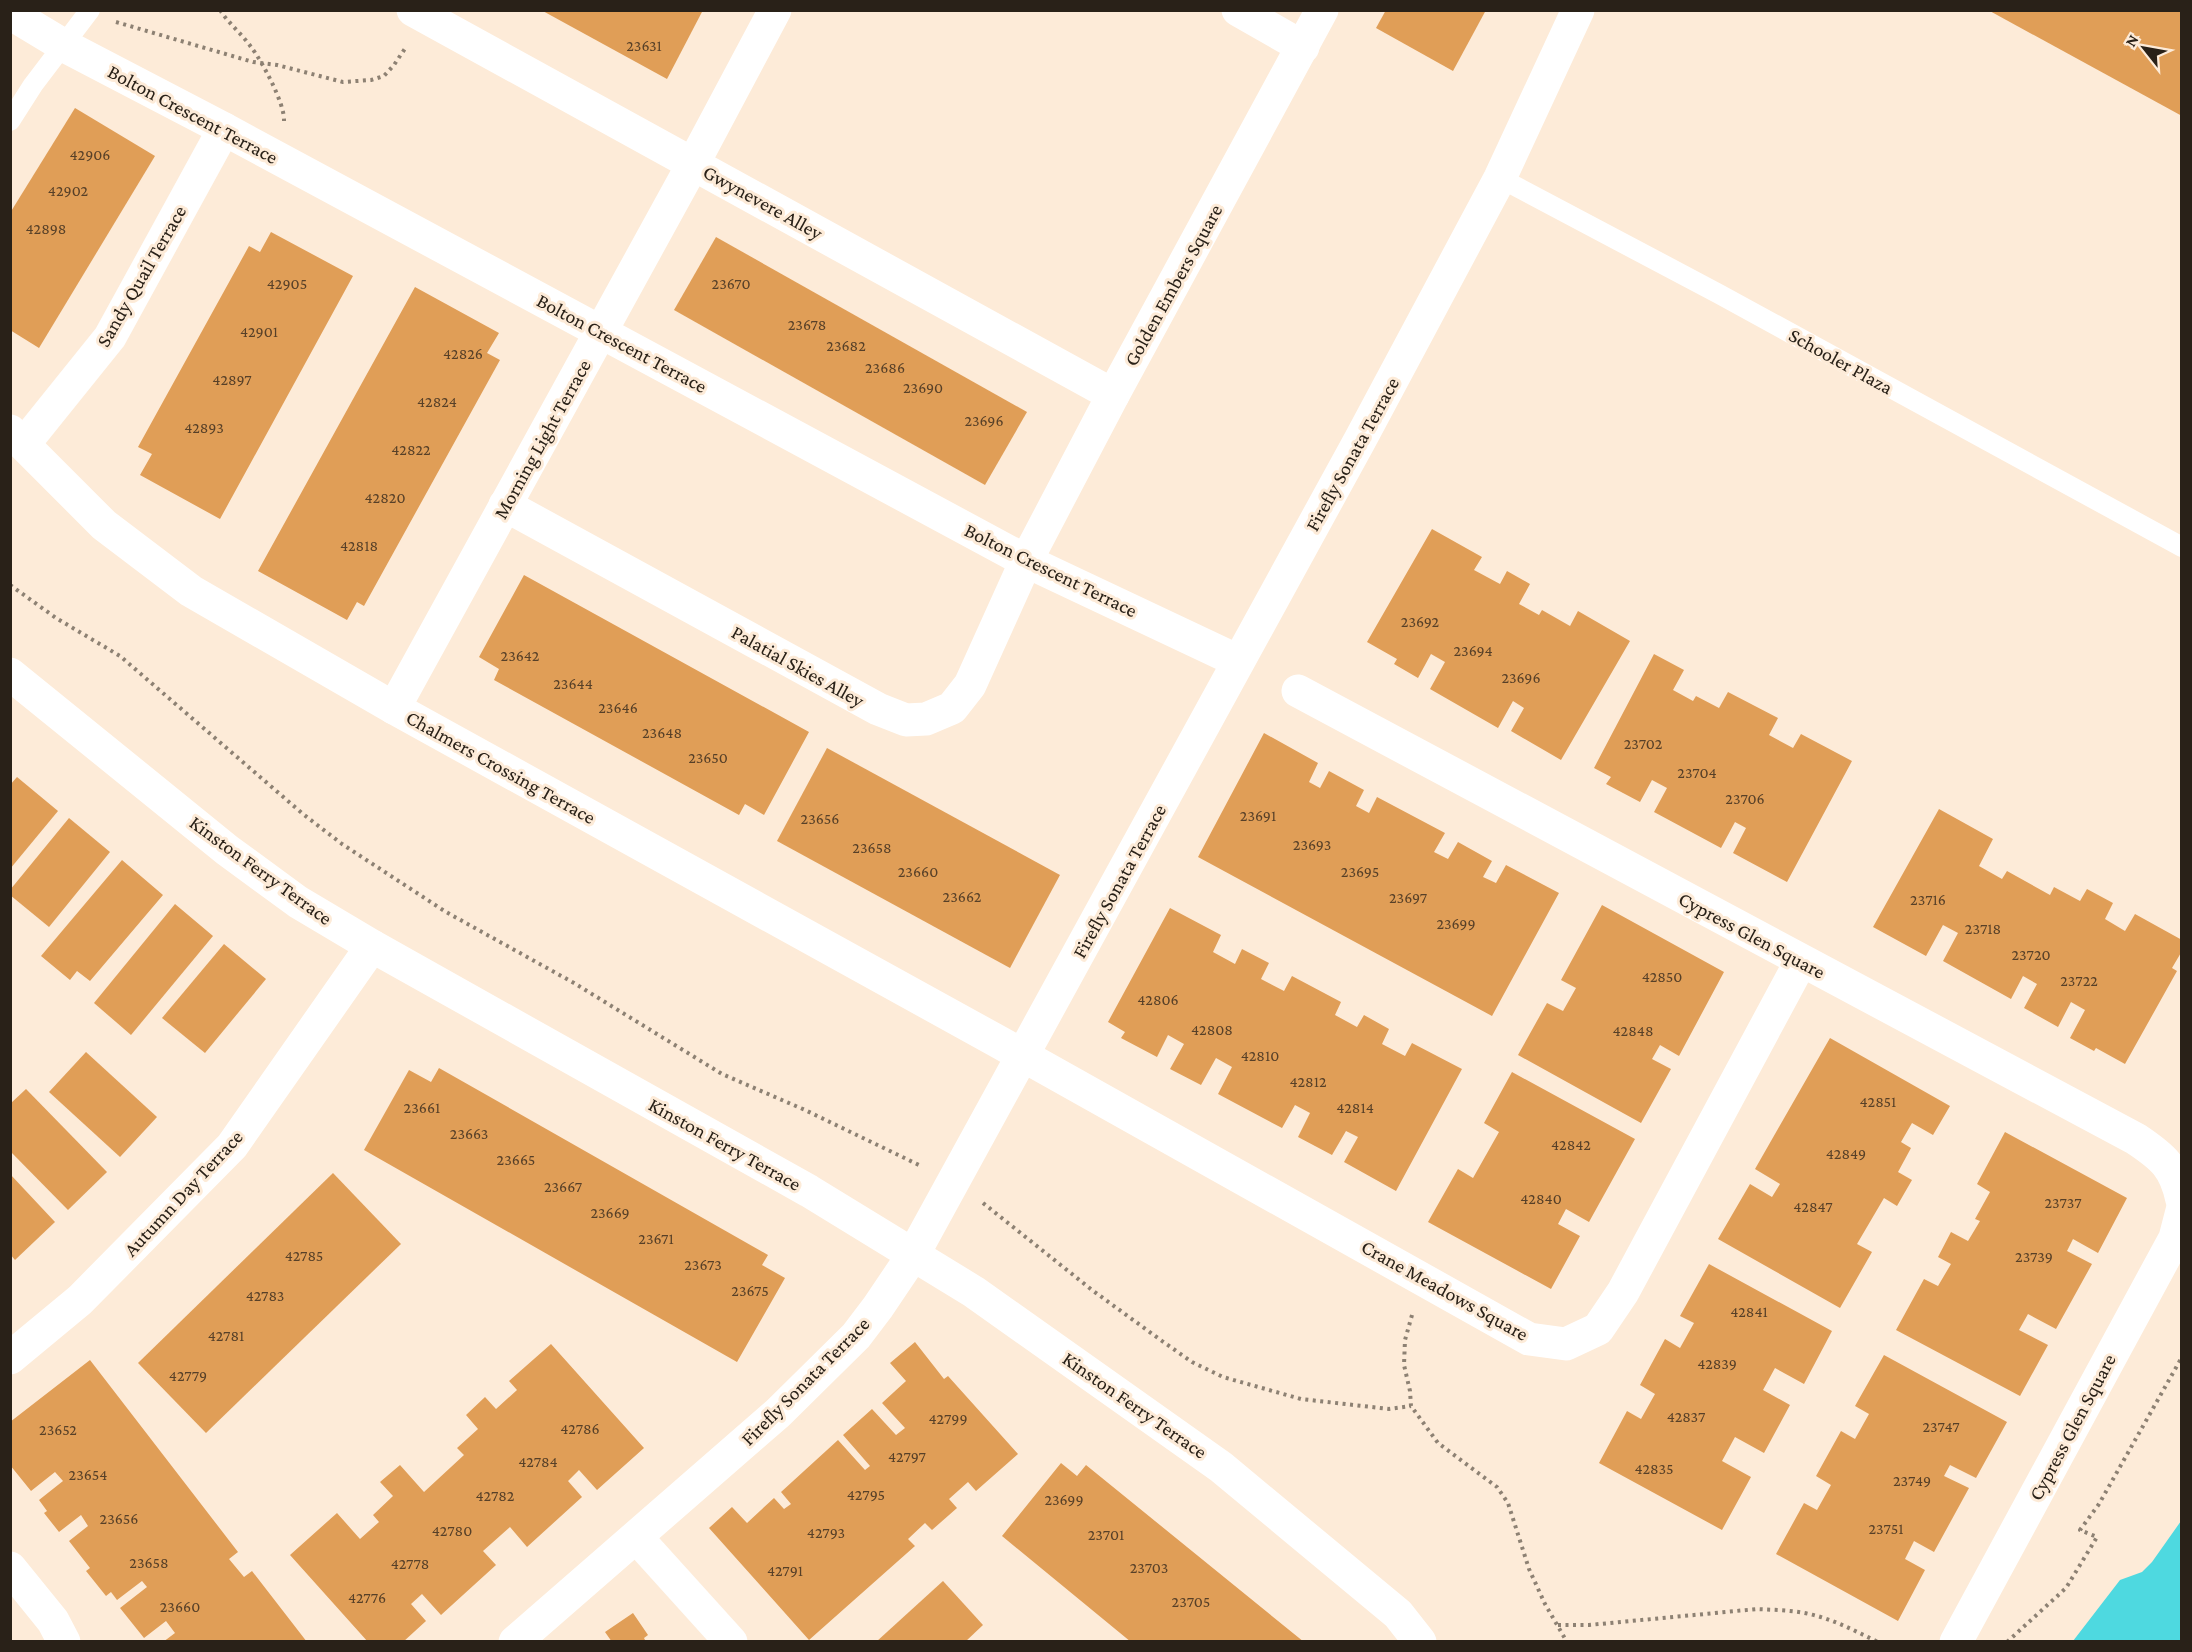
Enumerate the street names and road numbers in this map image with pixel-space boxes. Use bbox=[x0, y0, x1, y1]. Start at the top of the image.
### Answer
street label: Bolton Crescent Terrace bbox=[104, 60, 282, 168]
street label: Gwynevere Alley bbox=[699, 160, 827, 245]
street label: Golden Embers Square bbox=[1119, 200, 1228, 370]
street label: Sandy Quail Terrace bbox=[92, 201, 191, 351]
street label: Bolton Crescent Terrace bbox=[533, 289, 711, 397]
street label: Schooler Plaza bbox=[1785, 323, 1897, 399]
street label: Morning Light Terrace bbox=[489, 355, 596, 523]
street label: Firefly Sonata Terrace bbox=[1301, 373, 1404, 535]
street label: Bolton Crescent Terrace bbox=[961, 519, 1141, 621]
street label: Palatial Skies Alley bbox=[727, 620, 869, 713]
street label: Chalmers Crossing Terrace bbox=[402, 706, 600, 829]
street label: Firefly Sonata Terrace bbox=[1068, 800, 1171, 962]
street label: Kinston Ferry Terrace bbox=[185, 811, 337, 930]
street label: Cypress Glen Square bbox=[1675, 887, 1829, 984]
street label: Kinston Ferry Terrace bbox=[645, 1093, 805, 1196]
street label: Autumn Day Terrace bbox=[119, 1125, 248, 1261]
street label: Crane Meadows Square bbox=[1357, 1235, 1532, 1346]
street label: Firefly Sonata Terrace bbox=[736, 1312, 874, 1450]
street label: Kinston Ferry Terrace bbox=[1058, 1347, 1211, 1464]
street label: Cypress Glen Square bbox=[2024, 1350, 2121, 1504]

